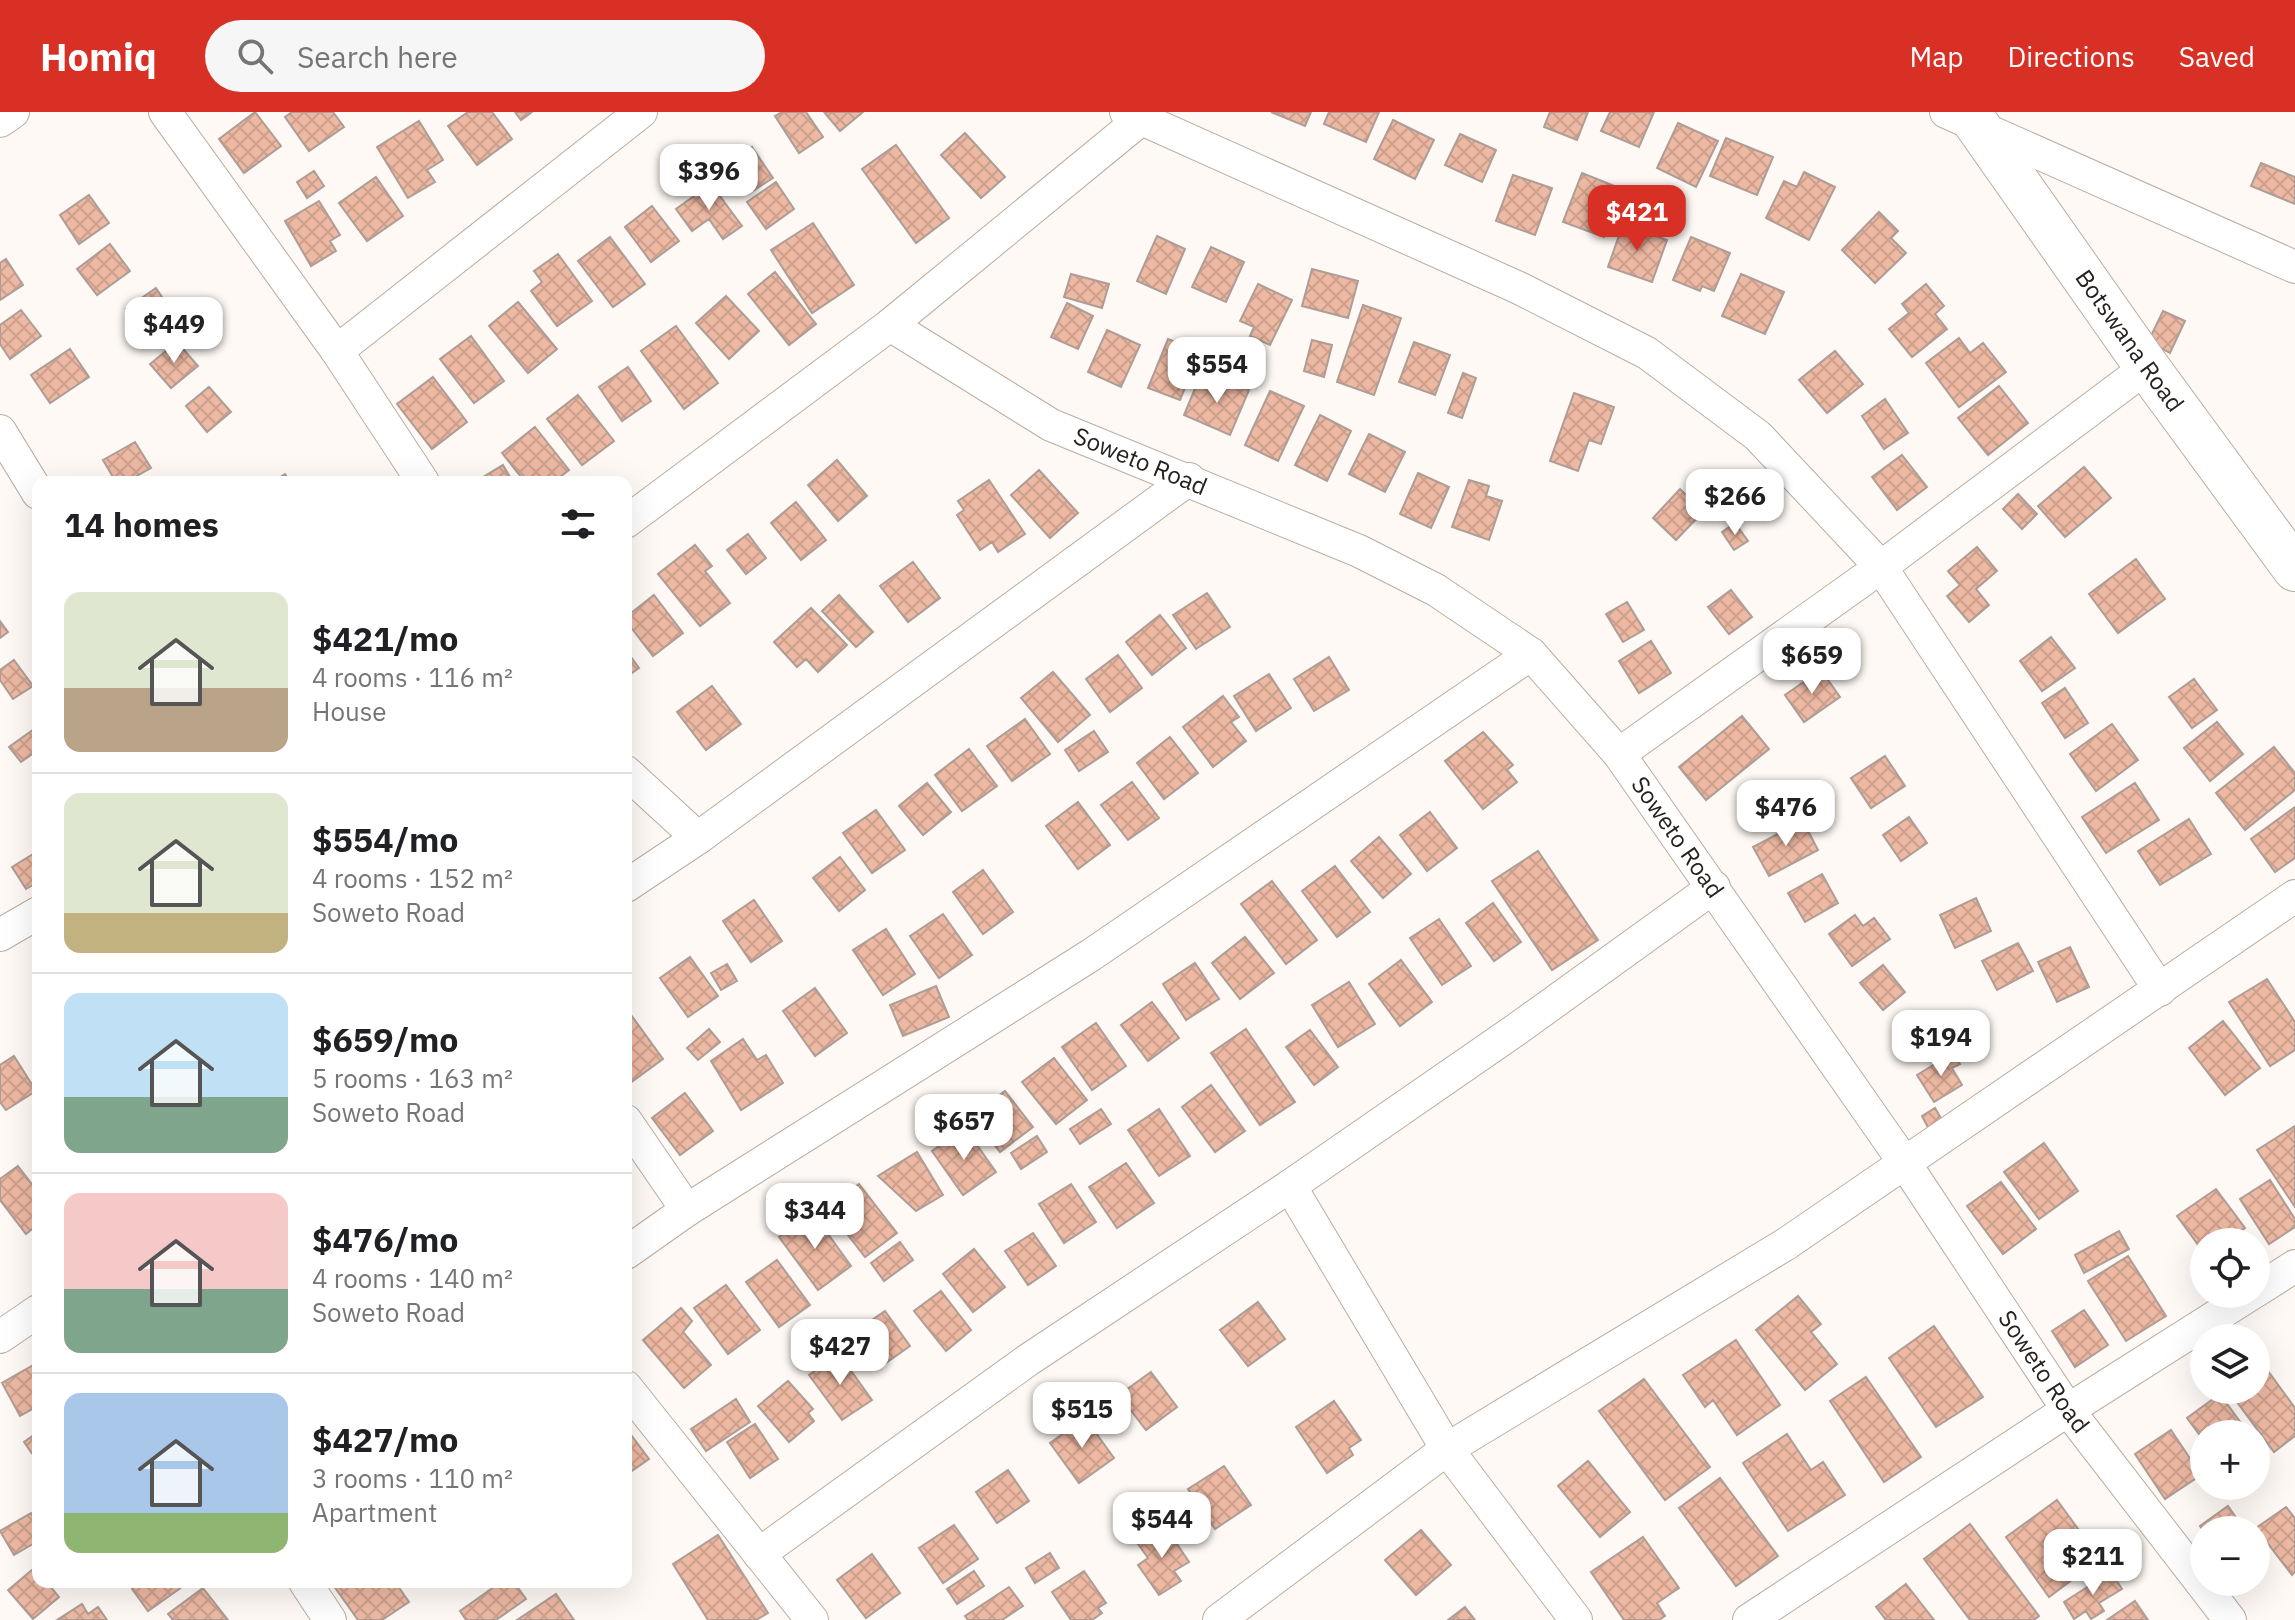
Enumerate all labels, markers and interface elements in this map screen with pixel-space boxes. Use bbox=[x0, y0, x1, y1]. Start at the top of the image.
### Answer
search box bbox=[205, 20, 765, 92]
text: Homiq bbox=[40, 32, 157, 81]
icon: search bbox=[233, 34, 277, 78]
text: Search here bbox=[297, 37, 458, 76]
text: Map bbox=[1909, 38, 1963, 75]
text: Directions bbox=[2007, 38, 2135, 75]
text: Saved bbox=[2179, 38, 2255, 75]
pin: $396 bbox=[662, 144, 756, 212]
text: $396 bbox=[678, 153, 740, 187]
pin: $421 bbox=[1590, 185, 1684, 253]
text: $421 bbox=[1606, 194, 1668, 228]
street label: Botswana Road bbox=[2068, 263, 2192, 418]
pin: $449 bbox=[127, 297, 221, 365]
text: $449 bbox=[143, 306, 205, 340]
pin: $554 bbox=[1170, 337, 1264, 405]
text: $554 bbox=[1186, 346, 1248, 380]
street label: Soweto Road bbox=[1069, 419, 1212, 502]
pin: $266 bbox=[1688, 469, 1782, 537]
text: $266 bbox=[1704, 478, 1766, 512]
text: 14 homes bbox=[64, 502, 219, 546]
icon: filters bbox=[556, 502, 600, 546]
text: $421/mo bbox=[312, 616, 459, 660]
icon: home bbox=[128, 624, 224, 720]
pin: $659 bbox=[1765, 628, 1859, 696]
text: $659 bbox=[1781, 637, 1843, 671]
text: 4 rooms · 116 m² bbox=[312, 660, 513, 694]
text: House bbox=[312, 694, 387, 728]
street label: Soweto Road bbox=[1624, 770, 1732, 904]
pin: $476 bbox=[1739, 780, 1833, 848]
text: $476 bbox=[1755, 789, 1817, 823]
text: $554/mo bbox=[312, 817, 459, 861]
icon: home bbox=[128, 825, 224, 921]
text: 4 rooms · 152 m² bbox=[312, 861, 513, 895]
text: Soweto Road bbox=[312, 895, 465, 929]
pin: $194 bbox=[1894, 1010, 1988, 1078]
text: $659/mo bbox=[312, 1017, 459, 1061]
text: $194 bbox=[1910, 1019, 1972, 1053]
icon: home bbox=[128, 1025, 224, 1121]
text: 5 rooms · 163 m² bbox=[312, 1061, 513, 1095]
pin: $657 bbox=[917, 1094, 1011, 1162]
text: Soweto Road bbox=[312, 1095, 465, 1129]
text: $657 bbox=[933, 1103, 995, 1137]
pin: $344 bbox=[768, 1183, 862, 1251]
text: $344 bbox=[784, 1192, 846, 1226]
text: $476/mo bbox=[312, 1217, 459, 1261]
icon: home bbox=[128, 1225, 224, 1321]
map controls bbox=[2190, 1228, 2270, 1596]
button: locate bbox=[2190, 1228, 2270, 1308]
text: 4 rooms · 140 m² bbox=[312, 1261, 513, 1295]
text: Soweto Road bbox=[312, 1295, 465, 1329]
street label: Soweto Road bbox=[1991, 1304, 2097, 1439]
pin: $427 bbox=[793, 1319, 887, 1387]
button: layers bbox=[2190, 1324, 2270, 1404]
text: $427 bbox=[809, 1328, 871, 1362]
pin: $515 bbox=[1035, 1382, 1129, 1450]
text: $515 bbox=[1051, 1391, 1113, 1425]
text: $427/mo bbox=[312, 1417, 459, 1461]
button: + bbox=[2190, 1420, 2270, 1500]
icon: home bbox=[128, 1425, 224, 1521]
text: 3 rooms · 110 m² bbox=[312, 1461, 513, 1495]
pin: $544 bbox=[1115, 1492, 1209, 1560]
text: Apartment bbox=[312, 1495, 437, 1529]
text: $544 bbox=[1131, 1501, 1193, 1535]
button: − bbox=[2190, 1516, 2270, 1596]
pin: $211 bbox=[2046, 1529, 2140, 1597]
text: $211 bbox=[2062, 1538, 2124, 1572]

